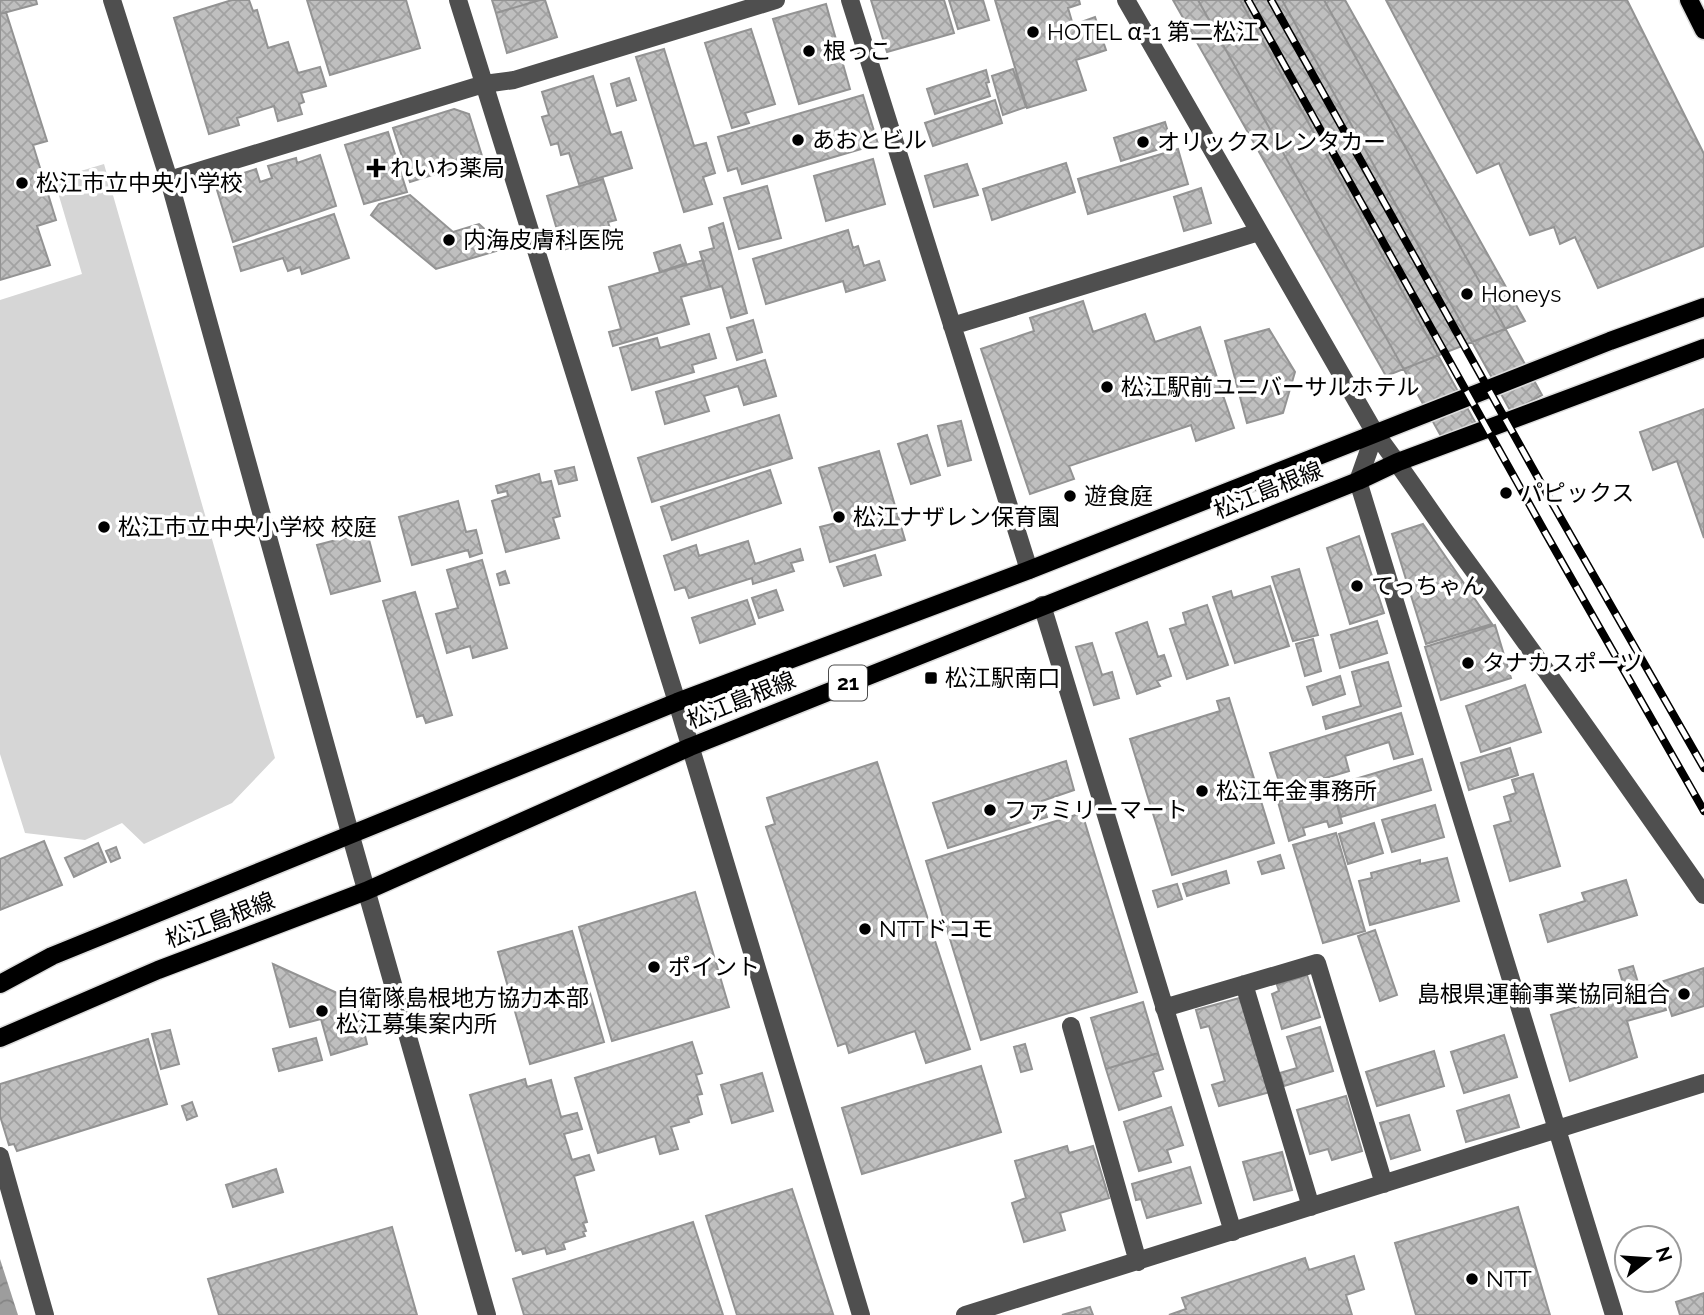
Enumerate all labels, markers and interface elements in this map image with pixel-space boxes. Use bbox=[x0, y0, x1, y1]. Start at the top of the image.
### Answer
place label: HOTEL α-1 第二松江 bbox=[1047, 18, 1259, 45]
marker: HOTEL α-1 第二松江 bbox=[1025, 24, 1041, 40]
place label: 根っこ bbox=[823, 37, 892, 64]
marker: 根っこ bbox=[801, 43, 817, 59]
place label: あおとビル bbox=[812, 126, 927, 153]
place label: オリックスレンタカー bbox=[1157, 128, 1386, 155]
marker: あおとビル bbox=[790, 132, 806, 148]
marker: オリックスレンタカー bbox=[1135, 134, 1151, 150]
place label: れいわ薬局 bbox=[390, 154, 505, 181]
marker: れいわ薬局 bbox=[368, 160, 384, 176]
place label: 松江市立中央小学校 bbox=[36, 169, 243, 196]
marker: 松江市立中央小学校 bbox=[14, 175, 30, 191]
place label: 内海皮膚科医院 bbox=[463, 226, 624, 253]
marker: 内海皮膚科医院 bbox=[441, 232, 457, 248]
place label: Honeys bbox=[1481, 280, 1561, 307]
marker: Honeys bbox=[1459, 286, 1475, 302]
place label: 松江駅前ユニバーサルホテル bbox=[1121, 373, 1420, 400]
marker: 松江駅前ユニバーサルホテル bbox=[1099, 379, 1115, 395]
street label: 松江島根線 bbox=[1209, 455, 1326, 524]
place label: パピックス bbox=[1520, 479, 1634, 506]
place label: 遊食庭 bbox=[1084, 482, 1153, 509]
marker: パピックス bbox=[1498, 485, 1514, 501]
marker: 遊食庭 bbox=[1062, 488, 1078, 504]
place label: 松江ナザレン保育園 bbox=[853, 503, 1060, 530]
marker: 松江ナザレン保育園 bbox=[831, 509, 847, 525]
place label: 松江市立中央小学校 校庭 bbox=[118, 513, 377, 540]
marker: 松江市立中央小学校 校庭 bbox=[96, 519, 112, 535]
place label: てっちゃん bbox=[1371, 572, 1485, 599]
marker: てっちゃん bbox=[1349, 578, 1365, 594]
place label: タナカスポーツ bbox=[1482, 649, 1643, 676]
marker: タナカスポーツ bbox=[1460, 655, 1476, 671]
place label: 松江駅南口 bbox=[945, 664, 1060, 691]
street label: 松江島根線 bbox=[682, 665, 799, 734]
road number: 21 bbox=[829, 666, 867, 700]
marker: 松江駅南口 bbox=[923, 670, 939, 686]
place label: 松江年金事務所 bbox=[1216, 777, 1377, 804]
marker: 松江年金事務所 bbox=[1194, 783, 1210, 799]
place label: ファミリーマート bbox=[1004, 796, 1188, 823]
marker: ファミリーマート bbox=[982, 802, 998, 818]
street label: 松江島根線 bbox=[161, 886, 278, 953]
place label: NTTドコモ bbox=[879, 915, 994, 942]
marker: NTTドコモ bbox=[857, 921, 873, 937]
place label: ポイント bbox=[668, 953, 760, 980]
marker: ポイント bbox=[646, 959, 662, 975]
place label: 島根県運輸事業協同組合 bbox=[1417, 980, 1670, 1007]
place label: 自衛隊島根地方協力本部 松江募集案内所 bbox=[336, 984, 589, 1037]
marker: 島根県運輸事業協同組合 bbox=[1676, 986, 1692, 1002]
marker: 自衛隊島根地方協力本部 松江募集案内所 bbox=[314, 1003, 330, 1019]
north arrow bbox=[1613, 1224, 1683, 1294]
text: N bbox=[1652, 1244, 1677, 1264]
place label: NTT bbox=[1486, 1265, 1532, 1292]
marker: NTT bbox=[1464, 1271, 1480, 1287]

